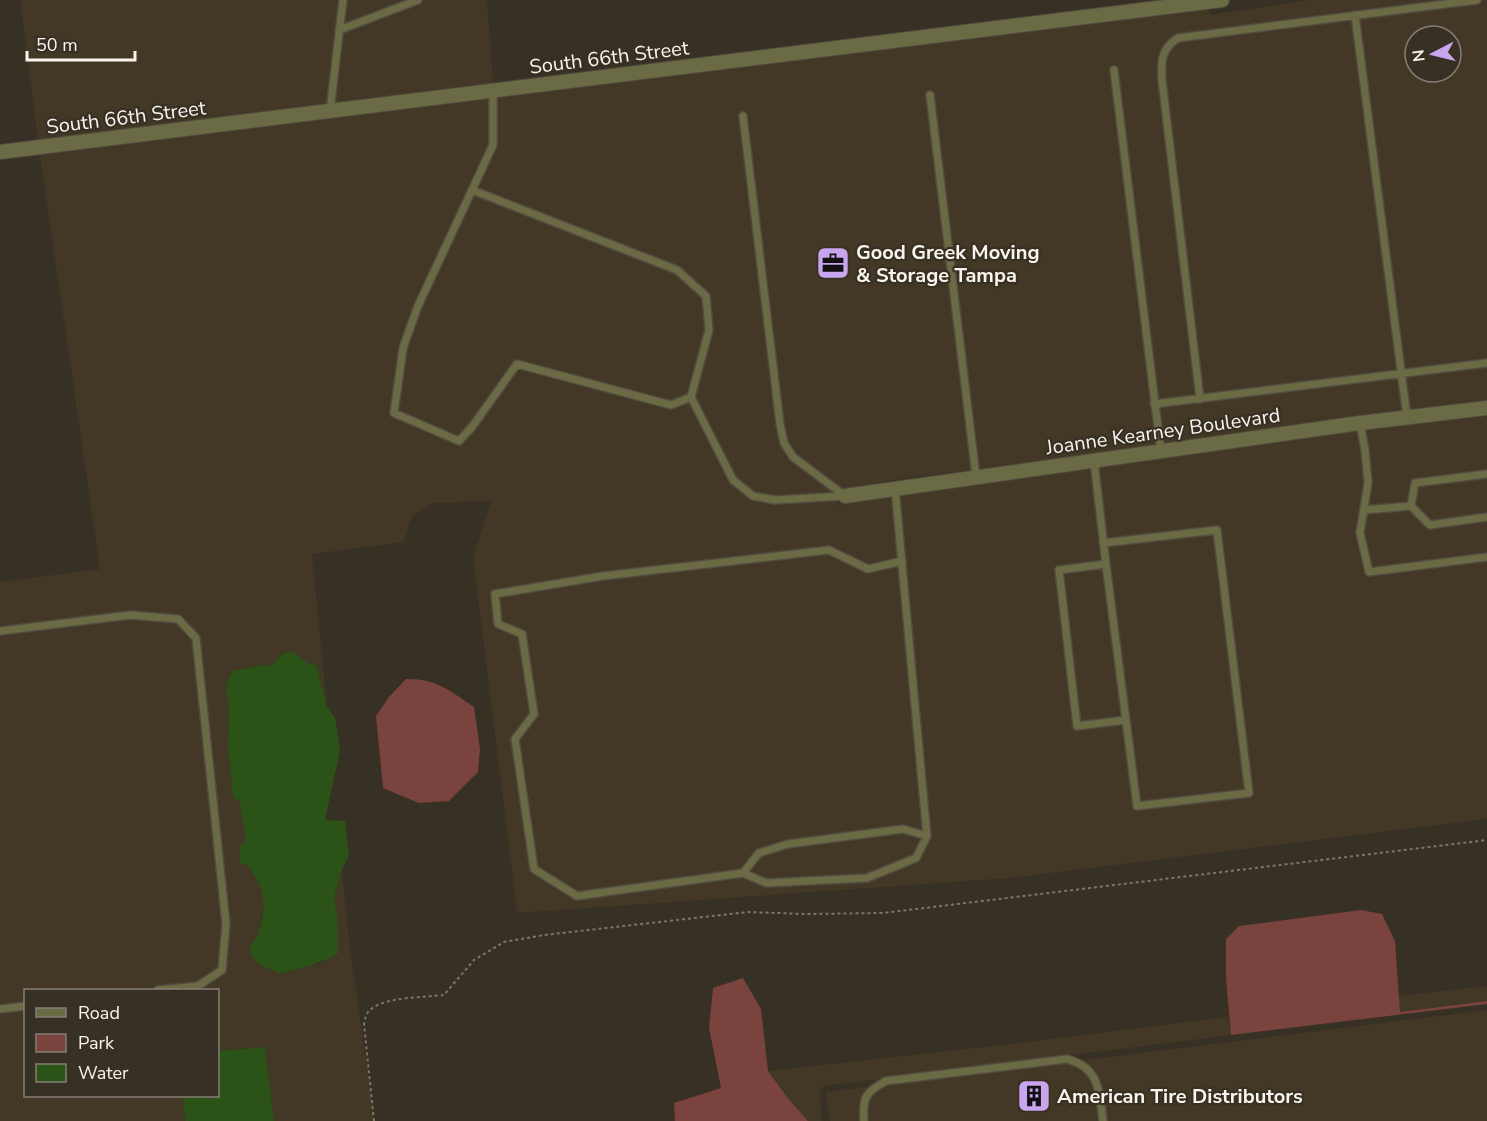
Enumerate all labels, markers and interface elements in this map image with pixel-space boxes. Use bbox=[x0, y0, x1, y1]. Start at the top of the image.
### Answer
scale bar bbox=[27, 24, 135, 62]
north arrow bbox=[1403, 24, 1463, 84]
text: 50 m bbox=[36, 33, 78, 57]
street label: South 66th Street bbox=[528, 34, 691, 81]
text: N bbox=[1407, 48, 1431, 63]
street label: South 66th Street bbox=[45, 94, 208, 141]
place label: Good Greek Moving & Storage Tampa bbox=[856, 239, 1039, 289]
office icon: Good Greek Moving & Storage Tampa bbox=[815, 245, 851, 281]
street label: Joanne Kearney Boulevard bbox=[1043, 402, 1282, 461]
legend bbox=[24, 989, 219, 1097]
text: Road bbox=[78, 1001, 120, 1025]
text: Park bbox=[78, 1031, 115, 1055]
text: Water bbox=[78, 1061, 129, 1085]
building icon: American Tire Distributors bbox=[1016, 1078, 1052, 1114]
place label: American Tire Distributors bbox=[1057, 1083, 1303, 1110]

